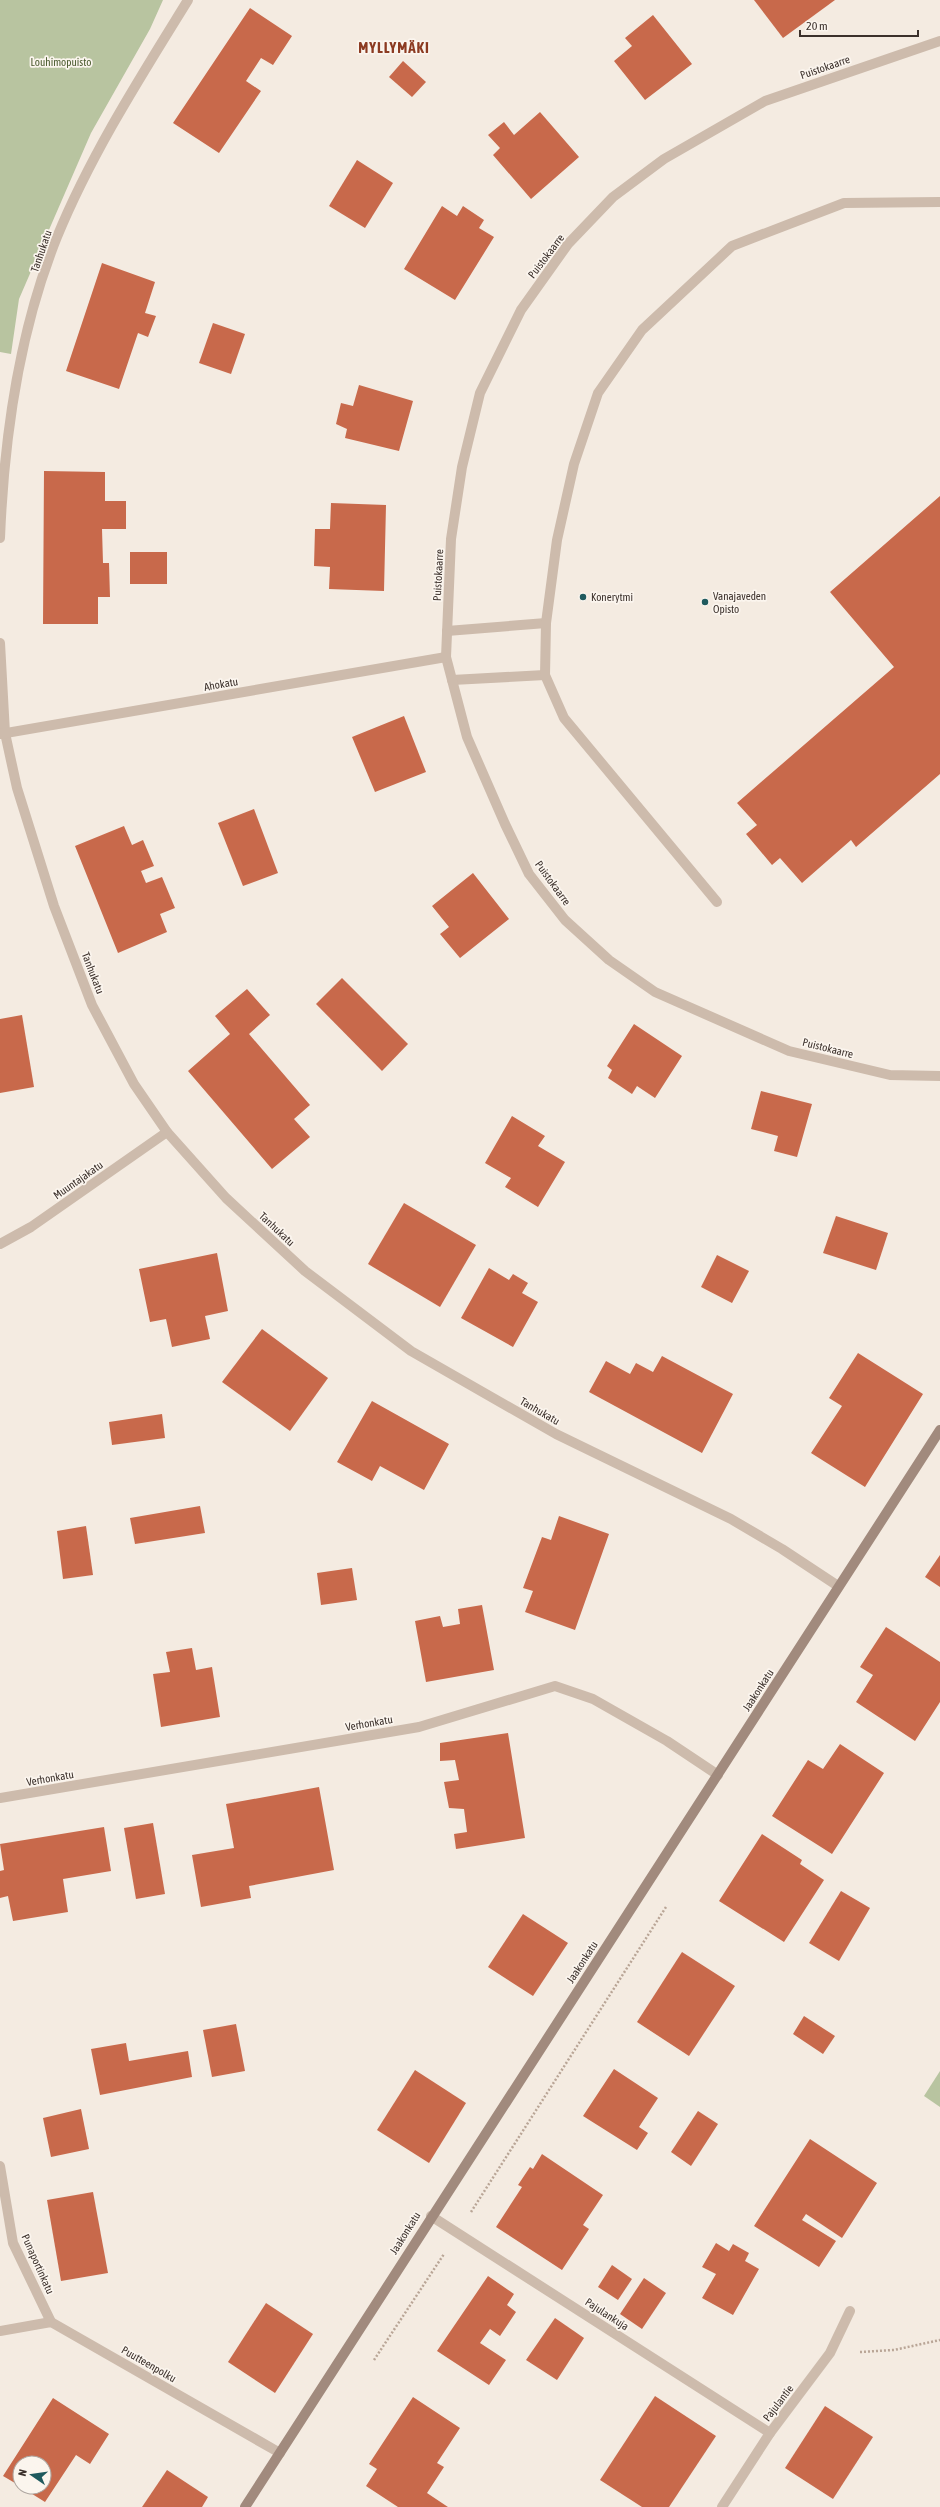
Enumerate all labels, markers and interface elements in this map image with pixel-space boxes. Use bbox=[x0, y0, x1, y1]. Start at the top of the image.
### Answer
scale bar bbox=[800, 12, 918, 38]
text: 20 m bbox=[806, 19, 828, 33]
district label: MYLLYMÄKI bbox=[358, 39, 430, 56]
street label: Puistokaarre bbox=[799, 53, 851, 81]
park label: Louhimopuisto bbox=[31, 56, 91, 68]
street label: Tanhukatu bbox=[28, 228, 54, 274]
street label: Puistokaarre bbox=[526, 232, 566, 280]
street label: Puistokaarre bbox=[431, 549, 445, 601]
place label: Vanajaveden Opisto bbox=[713, 590, 766, 615]
place label: Konerytmi bbox=[591, 591, 633, 603]
marker: Konerytmi bbox=[578, 592, 588, 602]
marker: Vanajaveden Opisto bbox=[700, 597, 710, 607]
street label: Ahokatu bbox=[203, 675, 239, 693]
street label: Puistokaarre bbox=[533, 858, 573, 908]
street label: Tanhukatu bbox=[80, 951, 106, 995]
street label: Puistokaarre bbox=[801, 1036, 855, 1060]
street label: Muuntajakatu bbox=[51, 1159, 105, 1201]
street label: Tanhukatu bbox=[257, 1210, 297, 1248]
street label: Tanhukatu bbox=[518, 1395, 562, 1427]
street label: Jaakonkatu bbox=[740, 1667, 776, 1713]
street label: Verhonkatu bbox=[345, 1713, 393, 1733]
street label: Verhonkatu bbox=[26, 1768, 74, 1788]
street label: Jaakonkatu bbox=[564, 1939, 600, 1985]
street label: Jaakonkatu bbox=[387, 2210, 423, 2256]
street label: Punaportinkatu bbox=[19, 2232, 57, 2296]
street label: Pajulankuja bbox=[583, 2296, 631, 2332]
street label: Puutteenpolku bbox=[120, 2344, 178, 2384]
street label: Pajulantie bbox=[761, 2383, 795, 2423]
north arrow bbox=[12, 2455, 52, 2495]
text: N bbox=[16, 2468, 29, 2477]

